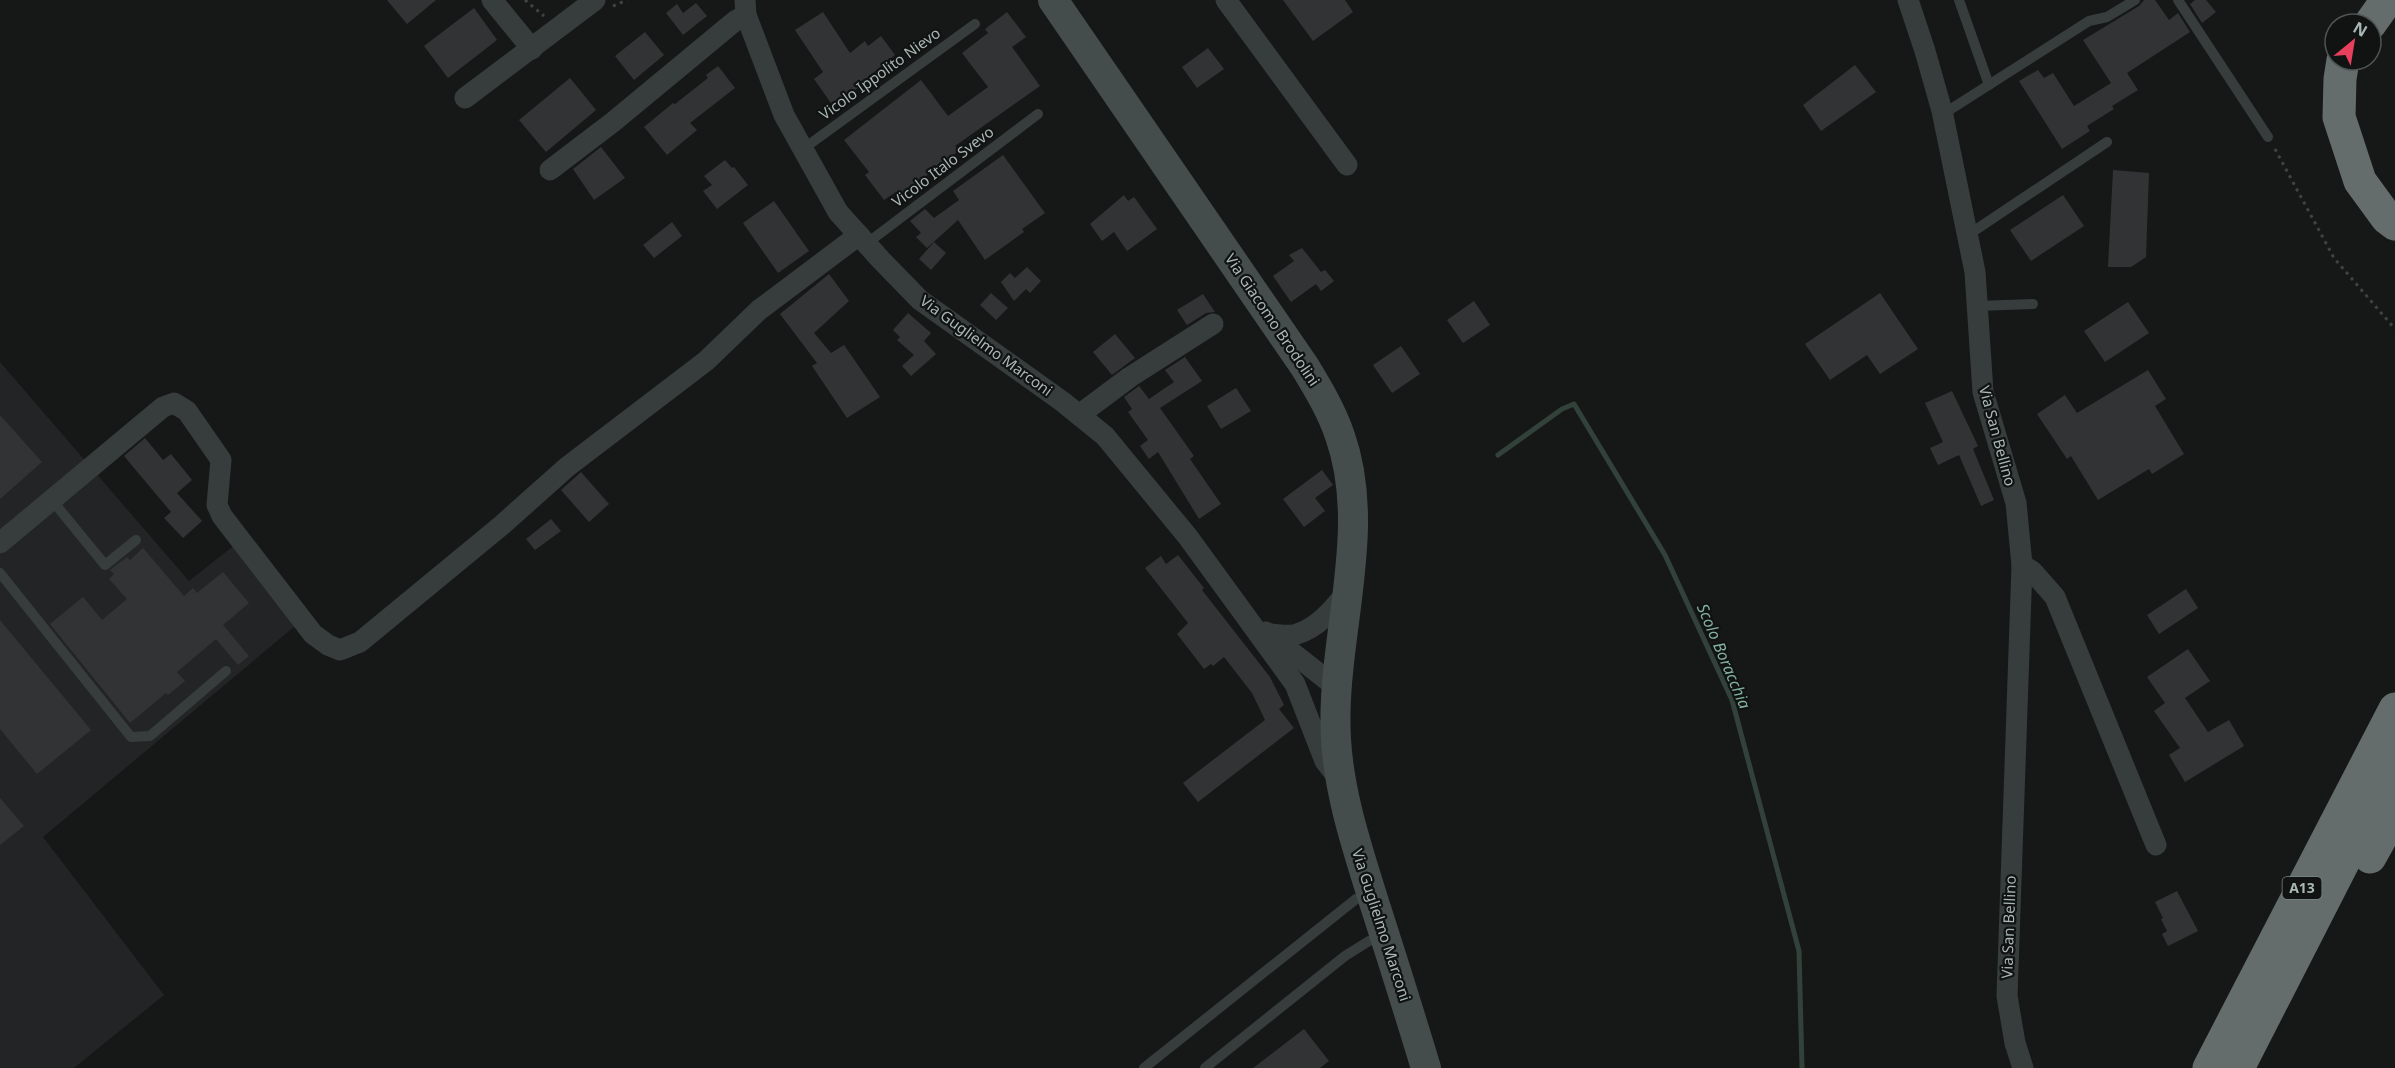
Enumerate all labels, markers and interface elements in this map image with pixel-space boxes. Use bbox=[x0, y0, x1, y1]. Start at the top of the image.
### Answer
north arrow bbox=[2323, 12, 2383, 72]
text: N bbox=[2349, 16, 2372, 42]
street label: Vicolo Ippolito Nievo bbox=[815, 23, 944, 124]
street label: Vicolo Italo Svevo bbox=[887, 121, 997, 211]
street label: Via Giacomo Brodolini bbox=[1221, 249, 1325, 390]
street label: Via Guglielmo Marconi bbox=[916, 290, 1057, 400]
street label: Via San Bellino bbox=[1975, 383, 2021, 488]
water label: Scolo Boracchia bbox=[1692, 600, 1756, 712]
street label: Via Guglielmo Marconi bbox=[1348, 846, 1416, 1003]
street label: Via San Bellino bbox=[1996, 875, 2020, 979]
road number: A13 bbox=[2282, 877, 2322, 899]

